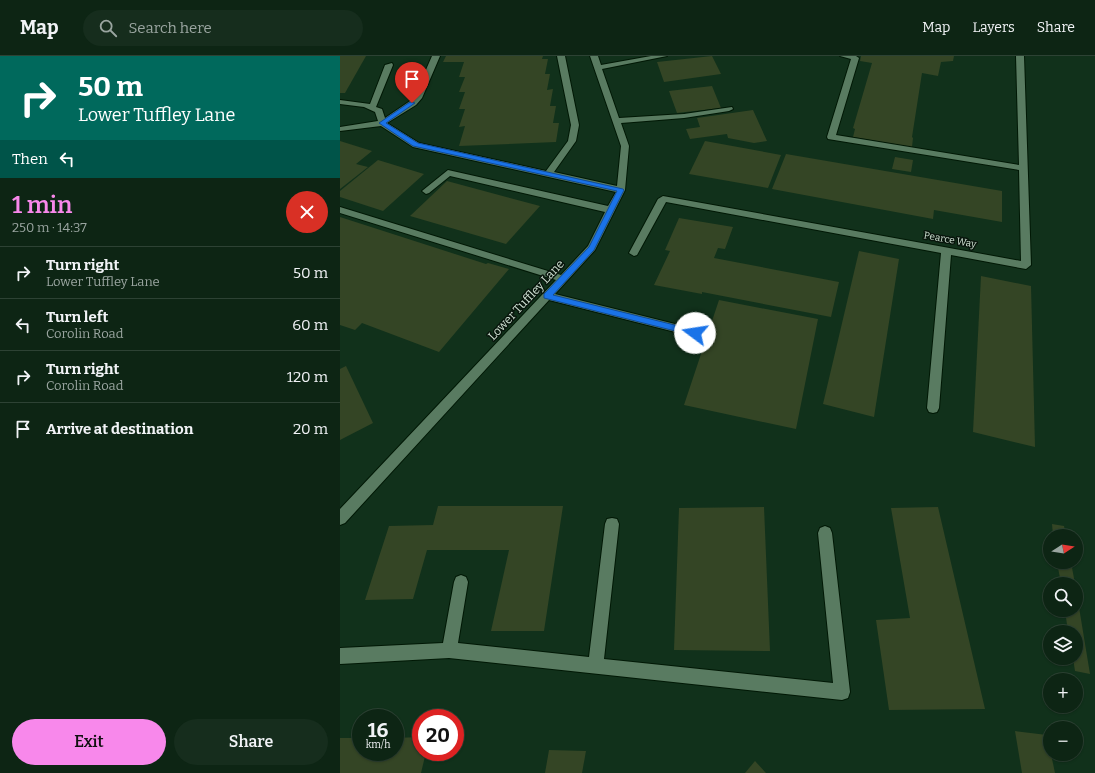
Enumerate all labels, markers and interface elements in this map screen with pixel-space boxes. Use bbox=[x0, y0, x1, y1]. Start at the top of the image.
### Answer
search box bbox=[83, 10, 363, 46]
text: Map bbox=[20, 16, 59, 39]
icon: search bbox=[97, 17, 119, 39]
text: Search here bbox=[129, 19, 212, 37]
text: Map bbox=[922, 19, 950, 36]
text: Layers bbox=[972, 19, 1015, 36]
text: Share bbox=[1037, 19, 1075, 36]
pin bbox=[395, 62, 429, 103]
icon: arrive bbox=[401, 68, 423, 90]
text: 50 m bbox=[78, 70, 143, 103]
icon: right bbox=[12, 72, 64, 124]
text: Lower Tuffley Lane bbox=[78, 104, 235, 126]
icon: left bbox=[56, 148, 78, 170]
text: Then bbox=[12, 150, 48, 168]
text: 1 min bbox=[12, 191, 72, 219]
button: close bbox=[286, 191, 328, 233]
text: 250 m · 14:37 bbox=[12, 220, 87, 235]
street label: Pearce Way bbox=[923, 229, 978, 251]
text: Turn right bbox=[46, 256, 119, 274]
street label: Lower Tuffley Lane bbox=[485, 257, 567, 343]
icon: right bbox=[12, 262, 34, 284]
text: 50 m bbox=[293, 264, 328, 282]
text: Lower Tuffley Lane bbox=[46, 274, 160, 289]
text: Turn left bbox=[46, 308, 108, 326]
position arrow bbox=[674, 312, 716, 354]
icon: left bbox=[12, 314, 34, 336]
text: 60 m bbox=[292, 316, 328, 334]
text: Corolin Road bbox=[46, 326, 123, 341]
text: Turn right bbox=[46, 360, 119, 378]
icon: right bbox=[12, 366, 34, 388]
text: 120 m bbox=[287, 368, 328, 386]
text: Corolin Road bbox=[46, 378, 123, 393]
icon: arrive bbox=[12, 418, 34, 440]
text: Arrive at destination bbox=[46, 420, 193, 438]
text: 20 m bbox=[293, 420, 328, 438]
north arrow bbox=[1043, 529, 1083, 569]
map controls bbox=[1043, 529, 1083, 761]
button: search bbox=[1043, 577, 1083, 617]
button: layers bbox=[1043, 625, 1083, 665]
button: + bbox=[1043, 673, 1083, 713]
speed limit sign: 20 bbox=[412, 709, 464, 761]
text: 16 bbox=[368, 718, 388, 742]
button: Exit bbox=[12, 719, 166, 765]
button: Share bbox=[174, 719, 328, 765]
button: − bbox=[1043, 721, 1083, 761]
text: km/h bbox=[366, 739, 390, 751]

